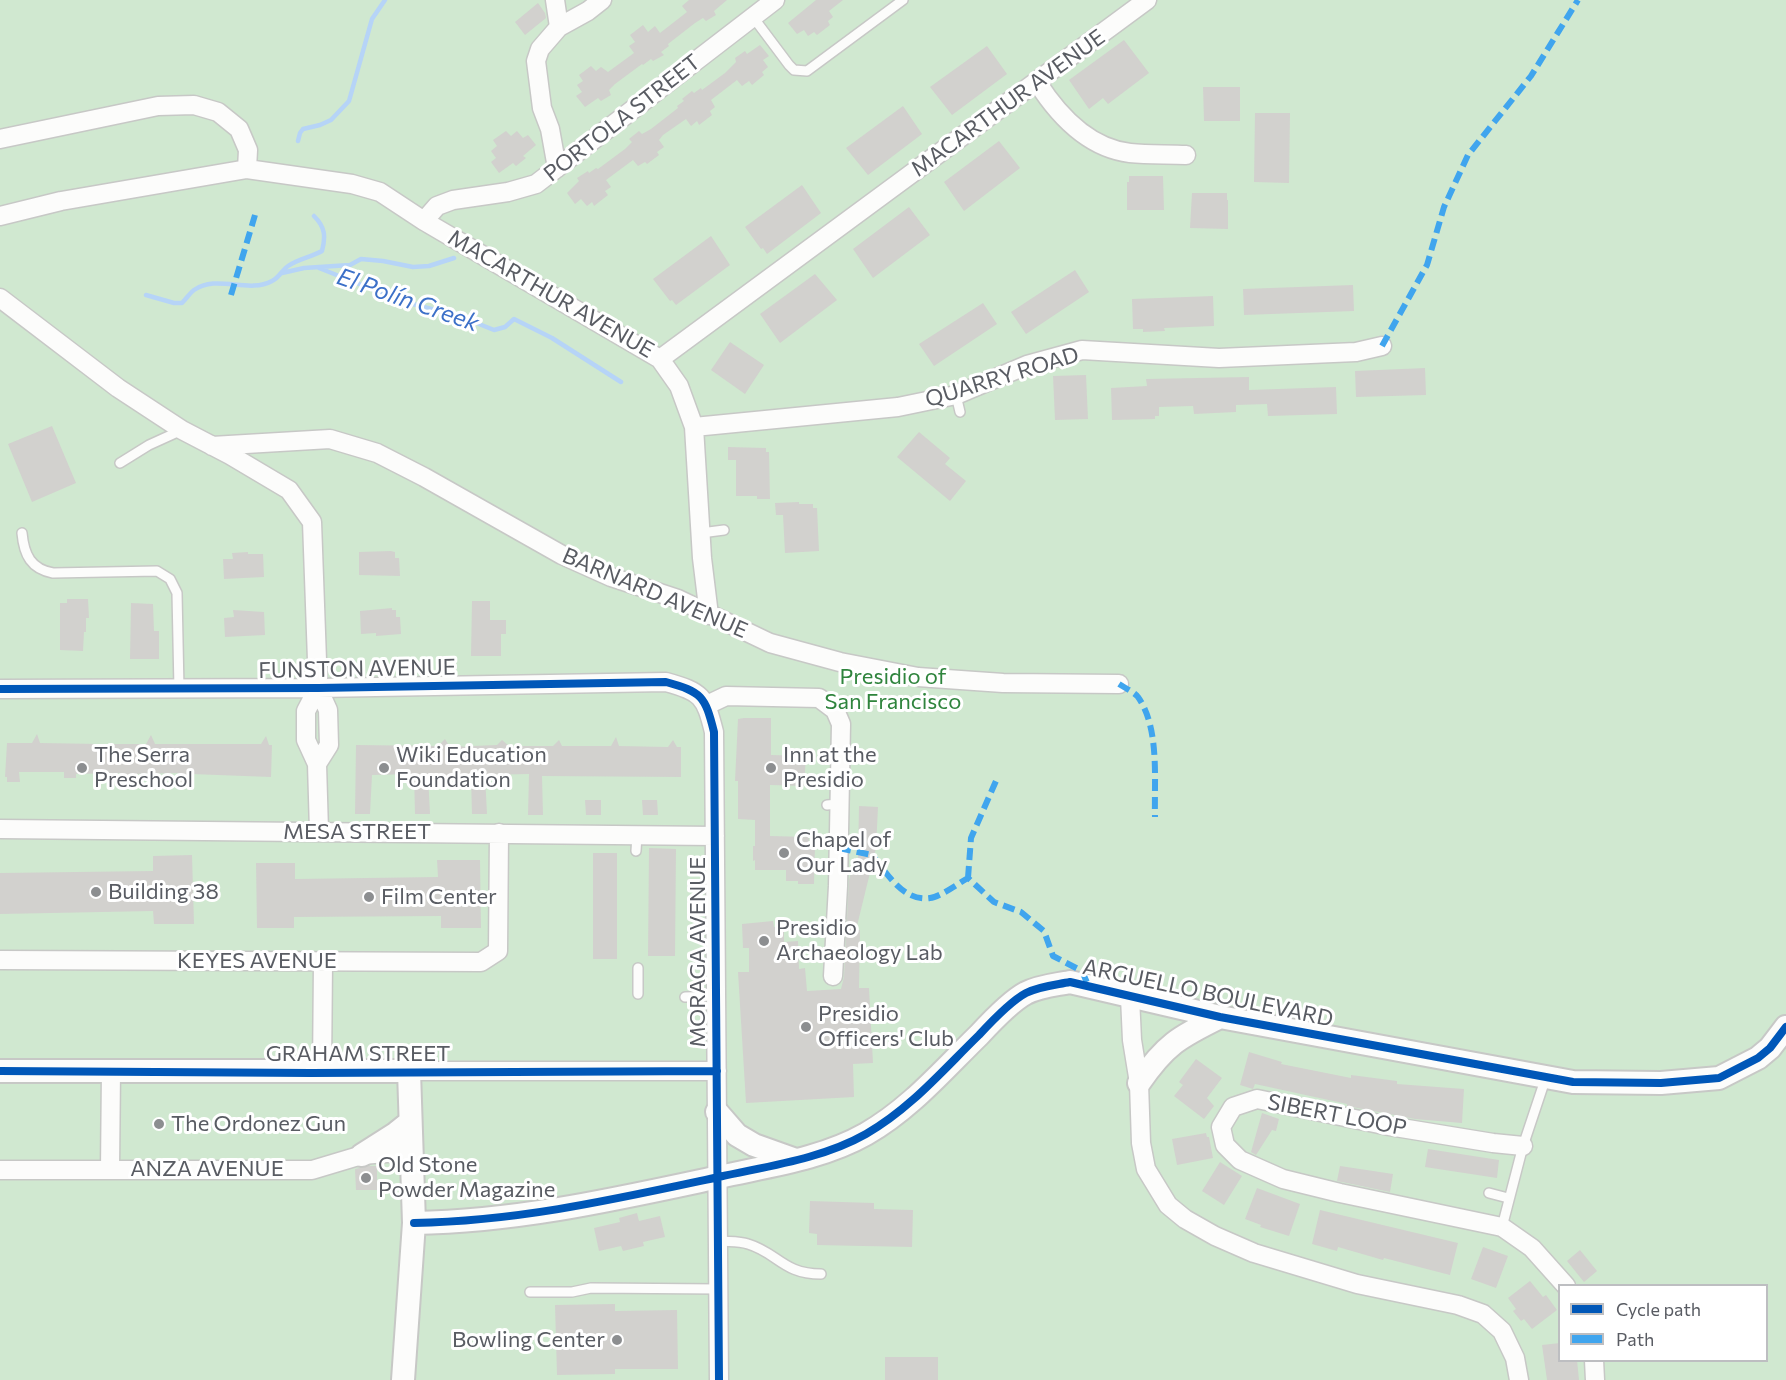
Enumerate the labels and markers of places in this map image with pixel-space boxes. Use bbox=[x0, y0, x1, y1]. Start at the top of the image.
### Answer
place label: The Serra Preschool bbox=[94, 742, 193, 794]
place label: Wiki Education Foundation bbox=[396, 742, 547, 794]
place label: Inn at the Presidio bbox=[783, 742, 877, 794]
marker: The Serra Preschool bbox=[75, 761, 89, 775]
marker: Wiki Education Foundation bbox=[377, 761, 391, 775]
marker: Inn at the Presidio bbox=[764, 761, 778, 775]
place label: Chapel of Our Lady bbox=[796, 827, 891, 878]
marker: Chapel of Our Lady bbox=[777, 846, 791, 860]
place label: Building 38 bbox=[108, 879, 219, 905]
place label: Film Center bbox=[381, 884, 497, 910]
marker: Building 38 bbox=[89, 885, 103, 899]
marker: Film Center bbox=[362, 890, 376, 904]
place label: Presidio Archaeology Lab bbox=[776, 915, 943, 966]
marker: Presidio Archaeology Lab bbox=[757, 934, 771, 948]
place label: Presidio Officers' Club bbox=[818, 1001, 954, 1052]
marker: Presidio Officers' Club bbox=[799, 1020, 813, 1034]
place label: The Ordonez Gun bbox=[171, 1111, 346, 1137]
marker: The Ordonez Gun bbox=[152, 1117, 166, 1131]
place label: Old Stone Powder Magazine bbox=[378, 1152, 555, 1204]
marker: Old Stone Powder Magazine bbox=[359, 1171, 373, 1185]
place label: Bowling Center bbox=[452, 1327, 605, 1353]
marker: Bowling Center bbox=[610, 1333, 624, 1347]

